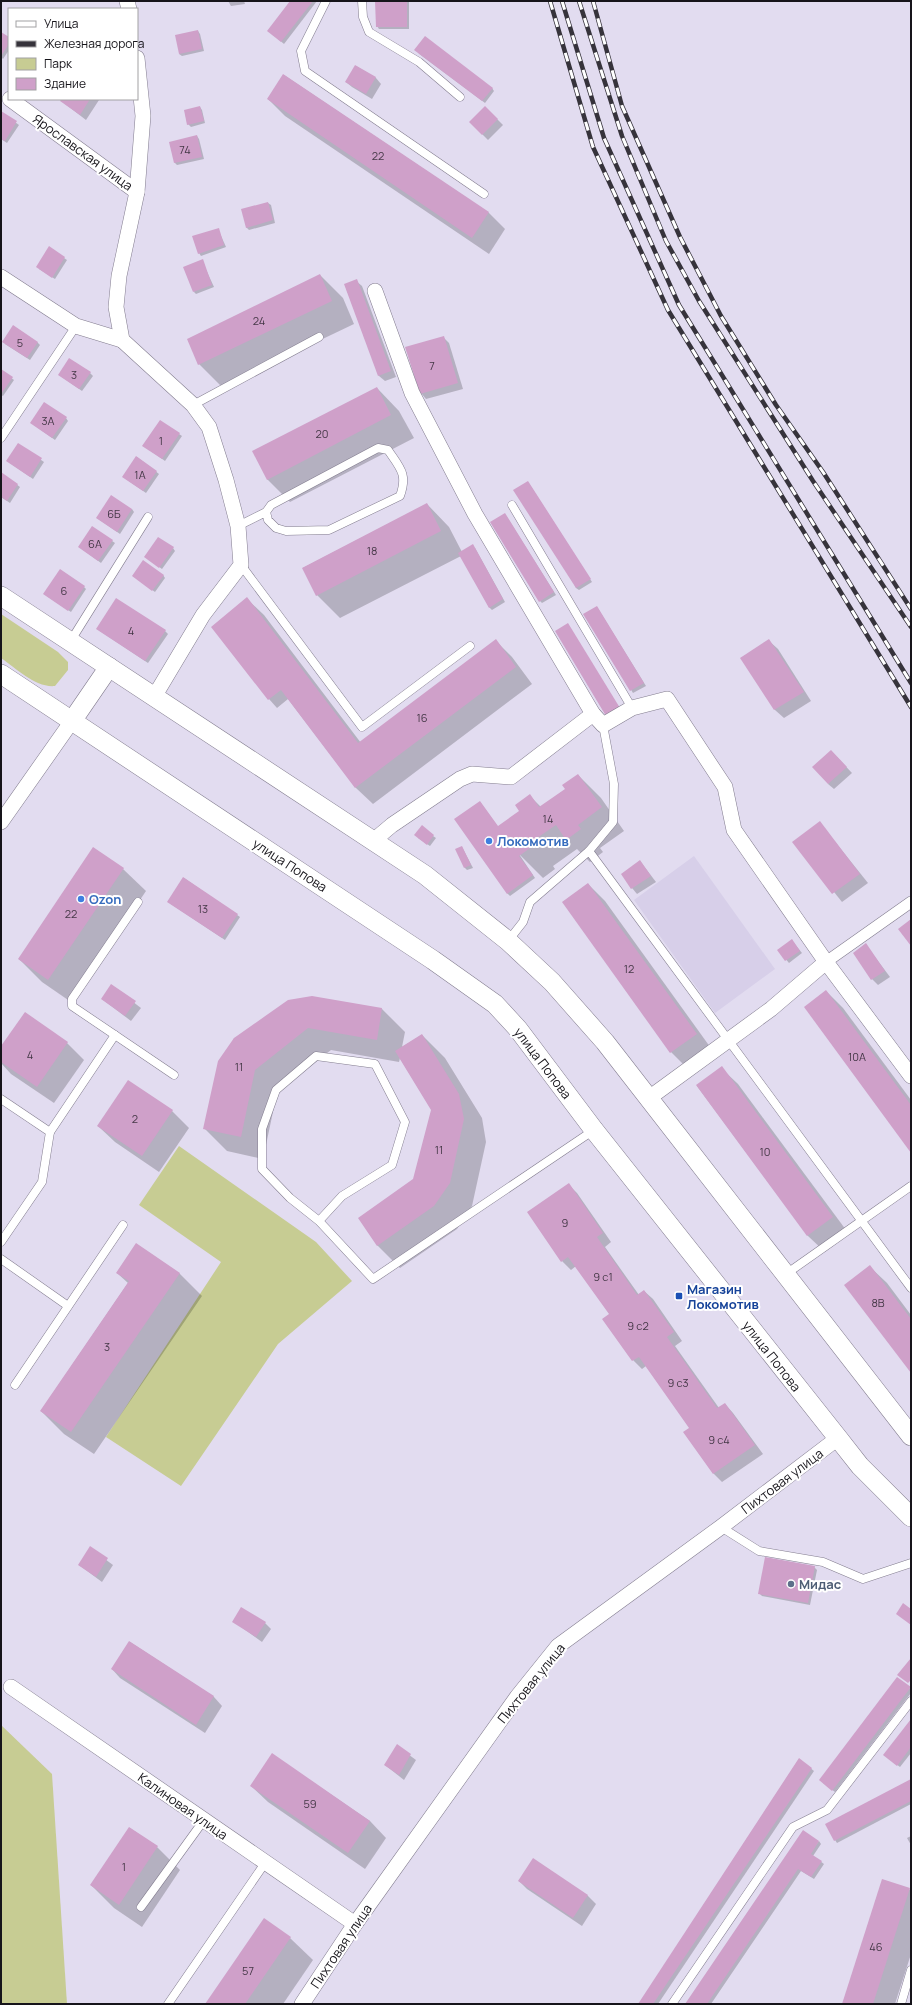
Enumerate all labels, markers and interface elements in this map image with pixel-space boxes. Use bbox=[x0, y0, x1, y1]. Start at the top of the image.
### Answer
legend bbox=[8, 8, 138, 100]
text: Улица bbox=[44, 15, 78, 32]
text: Железная дорога bbox=[44, 35, 144, 52]
text: Парк bbox=[44, 55, 73, 72]
text: Здание bbox=[44, 75, 86, 92]
street label: Ярославская улица bbox=[29, 110, 137, 194]
house number: 74 bbox=[179, 142, 191, 157]
house number: 22 bbox=[372, 148, 384, 163]
house number: 24 bbox=[253, 313, 265, 328]
house number: 5 bbox=[17, 335, 23, 350]
house number: 7 bbox=[429, 358, 435, 373]
house number: 3 bbox=[71, 367, 77, 382]
house number: 3А bbox=[41, 413, 55, 428]
house number: 20 bbox=[316, 426, 328, 441]
house number: 1 bbox=[159, 433, 163, 448]
house number: 1А bbox=[134, 467, 146, 482]
house number: 6Б bbox=[107, 506, 121, 521]
house number: 6А bbox=[88, 536, 102, 551]
house number: 18 bbox=[367, 543, 377, 558]
house number: 6 bbox=[61, 583, 68, 598]
house number: 4 bbox=[128, 623, 134, 638]
house number: 16 bbox=[416, 710, 428, 725]
house number: 14 bbox=[543, 811, 553, 826]
place label: Локомотив bbox=[497, 832, 569, 850]
street label: улица Попова bbox=[249, 834, 331, 896]
marker: Локомотив bbox=[484, 836, 494, 846]
place label: Ozon bbox=[89, 890, 121, 908]
marker: Ozon bbox=[76, 894, 86, 904]
house number: 13 bbox=[198, 901, 208, 916]
house number: 22 bbox=[65, 906, 77, 921]
house number: 12 bbox=[624, 961, 634, 976]
street label: улица Попова bbox=[510, 1024, 576, 1102]
house number: 4 bbox=[27, 1047, 33, 1062]
house number: 10А bbox=[848, 1049, 866, 1064]
house number: 11 bbox=[235, 1059, 243, 1074]
house number: 2 bbox=[132, 1111, 138, 1126]
house number: 11 bbox=[435, 1142, 443, 1157]
house number: 10 bbox=[759, 1144, 771, 1159]
house number: 9 bbox=[562, 1215, 569, 1230]
house number: 9 с1 bbox=[593, 1269, 613, 1284]
place label: Магазин Локомотив bbox=[687, 1280, 759, 1313]
marker: Магазин Локомотив bbox=[674, 1291, 684, 1301]
house number: 8В bbox=[871, 1295, 885, 1310]
street label: улица Попова bbox=[739, 1317, 805, 1395]
house number: 9 с2 bbox=[627, 1318, 649, 1333]
house number: 3 bbox=[104, 1339, 110, 1354]
house number: 9 с3 bbox=[667, 1375, 689, 1390]
house number: 9 с4 bbox=[708, 1432, 730, 1447]
street label: Пихтовая улица bbox=[737, 1444, 827, 1518]
place label: Мидас bbox=[799, 1575, 842, 1593]
marker: Мидас bbox=[786, 1579, 796, 1589]
street label: Пихтовая улица bbox=[493, 1639, 569, 1727]
street label: Калиновая улица bbox=[134, 1768, 232, 1844]
house number: 59 bbox=[303, 1796, 317, 1811]
house number: 1 bbox=[122, 1859, 126, 1874]
street label: Пихтовая улица bbox=[306, 1900, 376, 1992]
house number: 46 bbox=[869, 1939, 883, 1954]
house number: 57 bbox=[242, 1963, 254, 1978]

